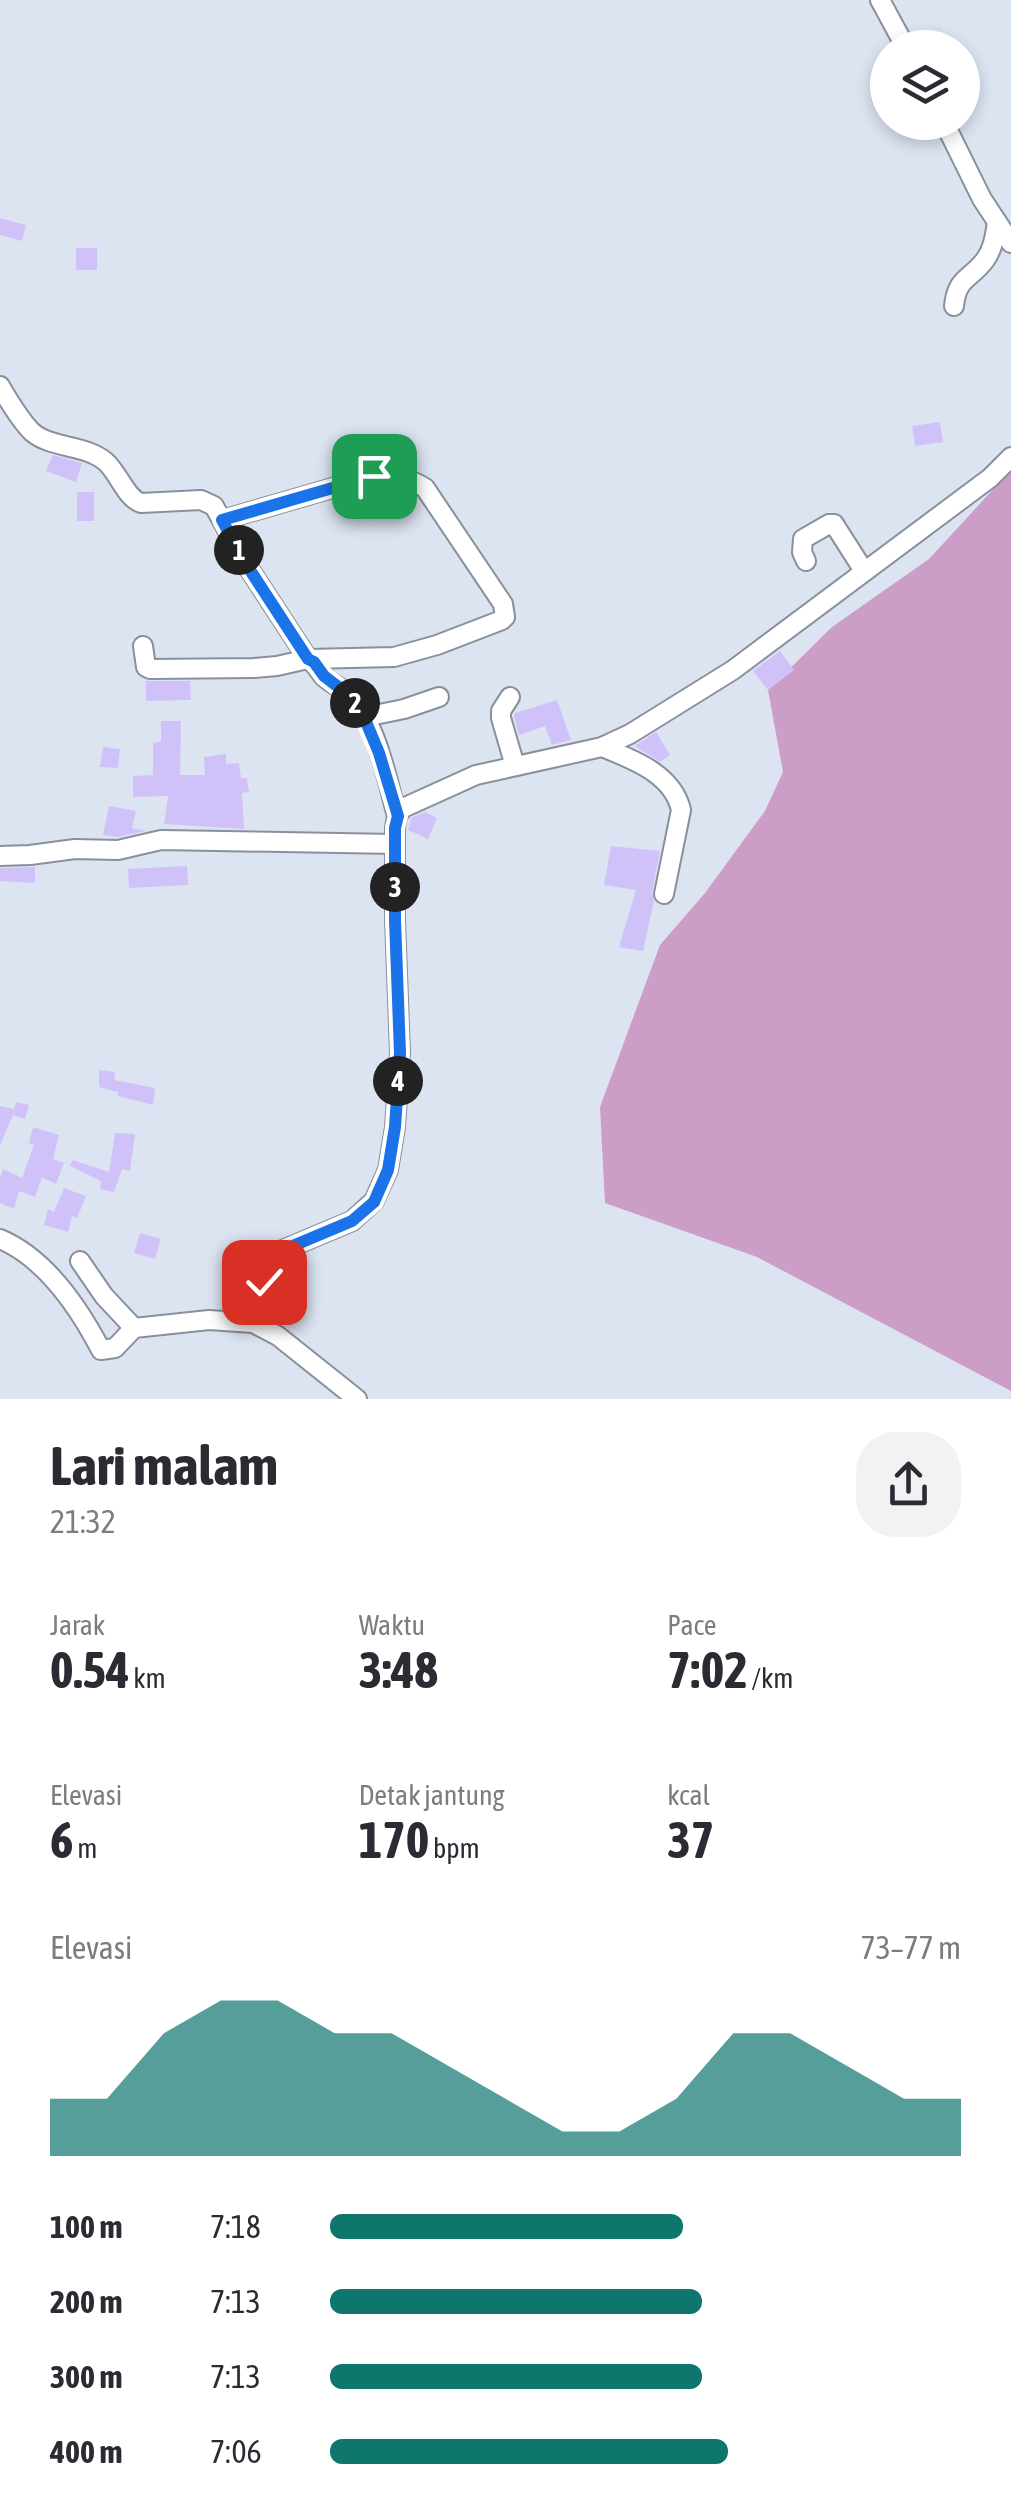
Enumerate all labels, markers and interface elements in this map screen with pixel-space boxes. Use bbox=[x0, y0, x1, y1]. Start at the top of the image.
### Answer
map controls bbox=[870, 30, 980, 140]
button: layers bbox=[870, 30, 980, 140]
pin bbox=[332, 434, 417, 519]
icon: arrive bbox=[347, 449, 402, 504]
pin: 1 bbox=[214, 525, 264, 575]
text: 1 bbox=[232, 534, 246, 566]
pin: 2 bbox=[330, 678, 380, 728]
text: 2 bbox=[348, 687, 362, 719]
pin: 3 bbox=[370, 862, 420, 912]
text: 3 bbox=[388, 871, 402, 903]
pin: 4 bbox=[373, 1056, 423, 1106]
text: 4 bbox=[391, 1065, 405, 1097]
pin bbox=[222, 1240, 307, 1325]
icon: check bbox=[237, 1255, 292, 1310]
button: share bbox=[856, 1432, 961, 1537]
text: Lari malam bbox=[50, 1434, 278, 1497]
text: 21:32 bbox=[50, 1503, 116, 1540]
text: Jarak bbox=[50, 1609, 105, 1641]
text: Waktu bbox=[359, 1609, 425, 1641]
text: Pace bbox=[667, 1609, 717, 1641]
text: 0.54 bbox=[50, 1641, 129, 1699]
text: 3:48 bbox=[359, 1641, 438, 1699]
text: 7:02 bbox=[667, 1641, 748, 1699]
text: km bbox=[129, 1662, 166, 1694]
text: /km bbox=[748, 1662, 794, 1694]
text: Elevasi bbox=[50, 1779, 122, 1811]
text: Detak jantung bbox=[359, 1779, 505, 1811]
text: kcal bbox=[667, 1779, 710, 1811]
text: 6 bbox=[50, 1811, 74, 1869]
text: 170 bbox=[359, 1811, 429, 1869]
text: 37 bbox=[667, 1811, 714, 1869]
text: m bbox=[74, 1832, 98, 1864]
text: bpm bbox=[429, 1832, 480, 1864]
text: Elevasi bbox=[50, 1929, 132, 1966]
text: 73–77 m bbox=[861, 1929, 961, 1966]
text: 100 m bbox=[50, 2208, 123, 2245]
text: 7:18 bbox=[210, 2208, 261, 2245]
text: 200 m bbox=[50, 2283, 123, 2320]
text: 7:13 bbox=[210, 2283, 261, 2320]
text: 300 m bbox=[50, 2358, 123, 2395]
text: 7:13 bbox=[210, 2358, 261, 2395]
text: 400 m bbox=[50, 2433, 123, 2470]
text: 7:06 bbox=[210, 2433, 261, 2470]

